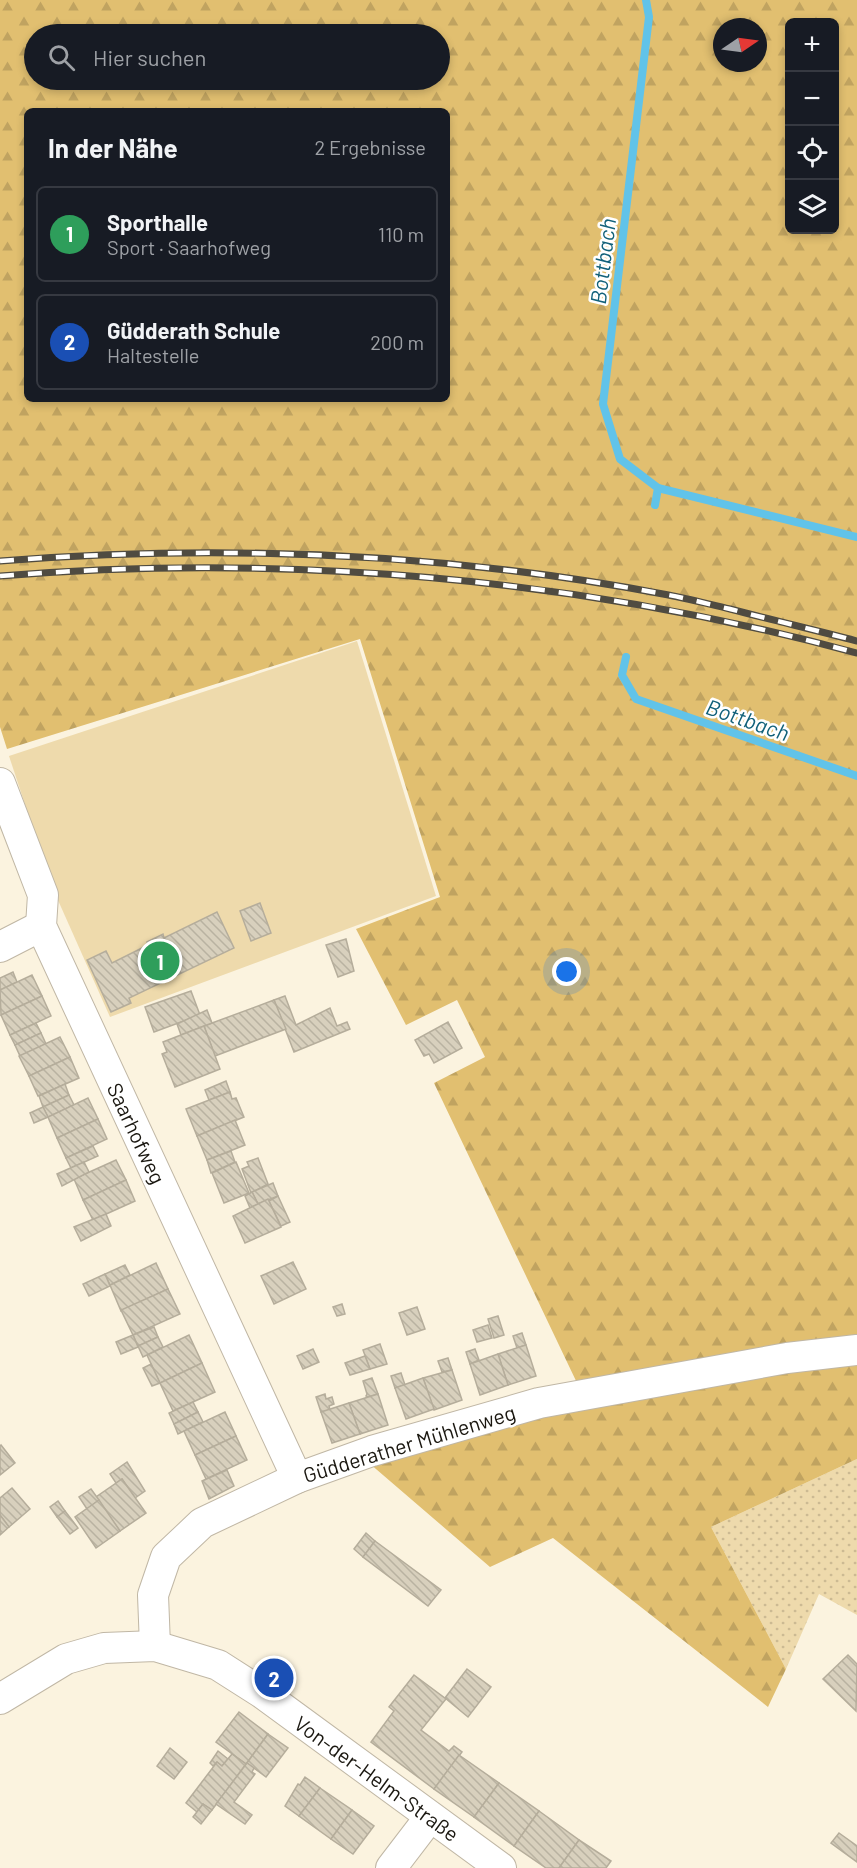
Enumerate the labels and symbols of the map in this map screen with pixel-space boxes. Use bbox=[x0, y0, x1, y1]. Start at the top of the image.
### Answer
north arrow bbox=[713, 18, 767, 72]
water label: Bottbach bbox=[584, 217, 620, 305]
water label: Bottbach bbox=[703, 693, 793, 745]
pin: 1 bbox=[140, 938, 180, 984]
your location bbox=[552, 957, 581, 986]
street label: Saarhofweg bbox=[103, 1079, 171, 1187]
street label: Güdderather Mühlenweg bbox=[300, 1399, 518, 1487]
pin: 2 bbox=[254, 1656, 294, 1700]
street label: Von-der-Helm-Straße bbox=[290, 1710, 464, 1846]

